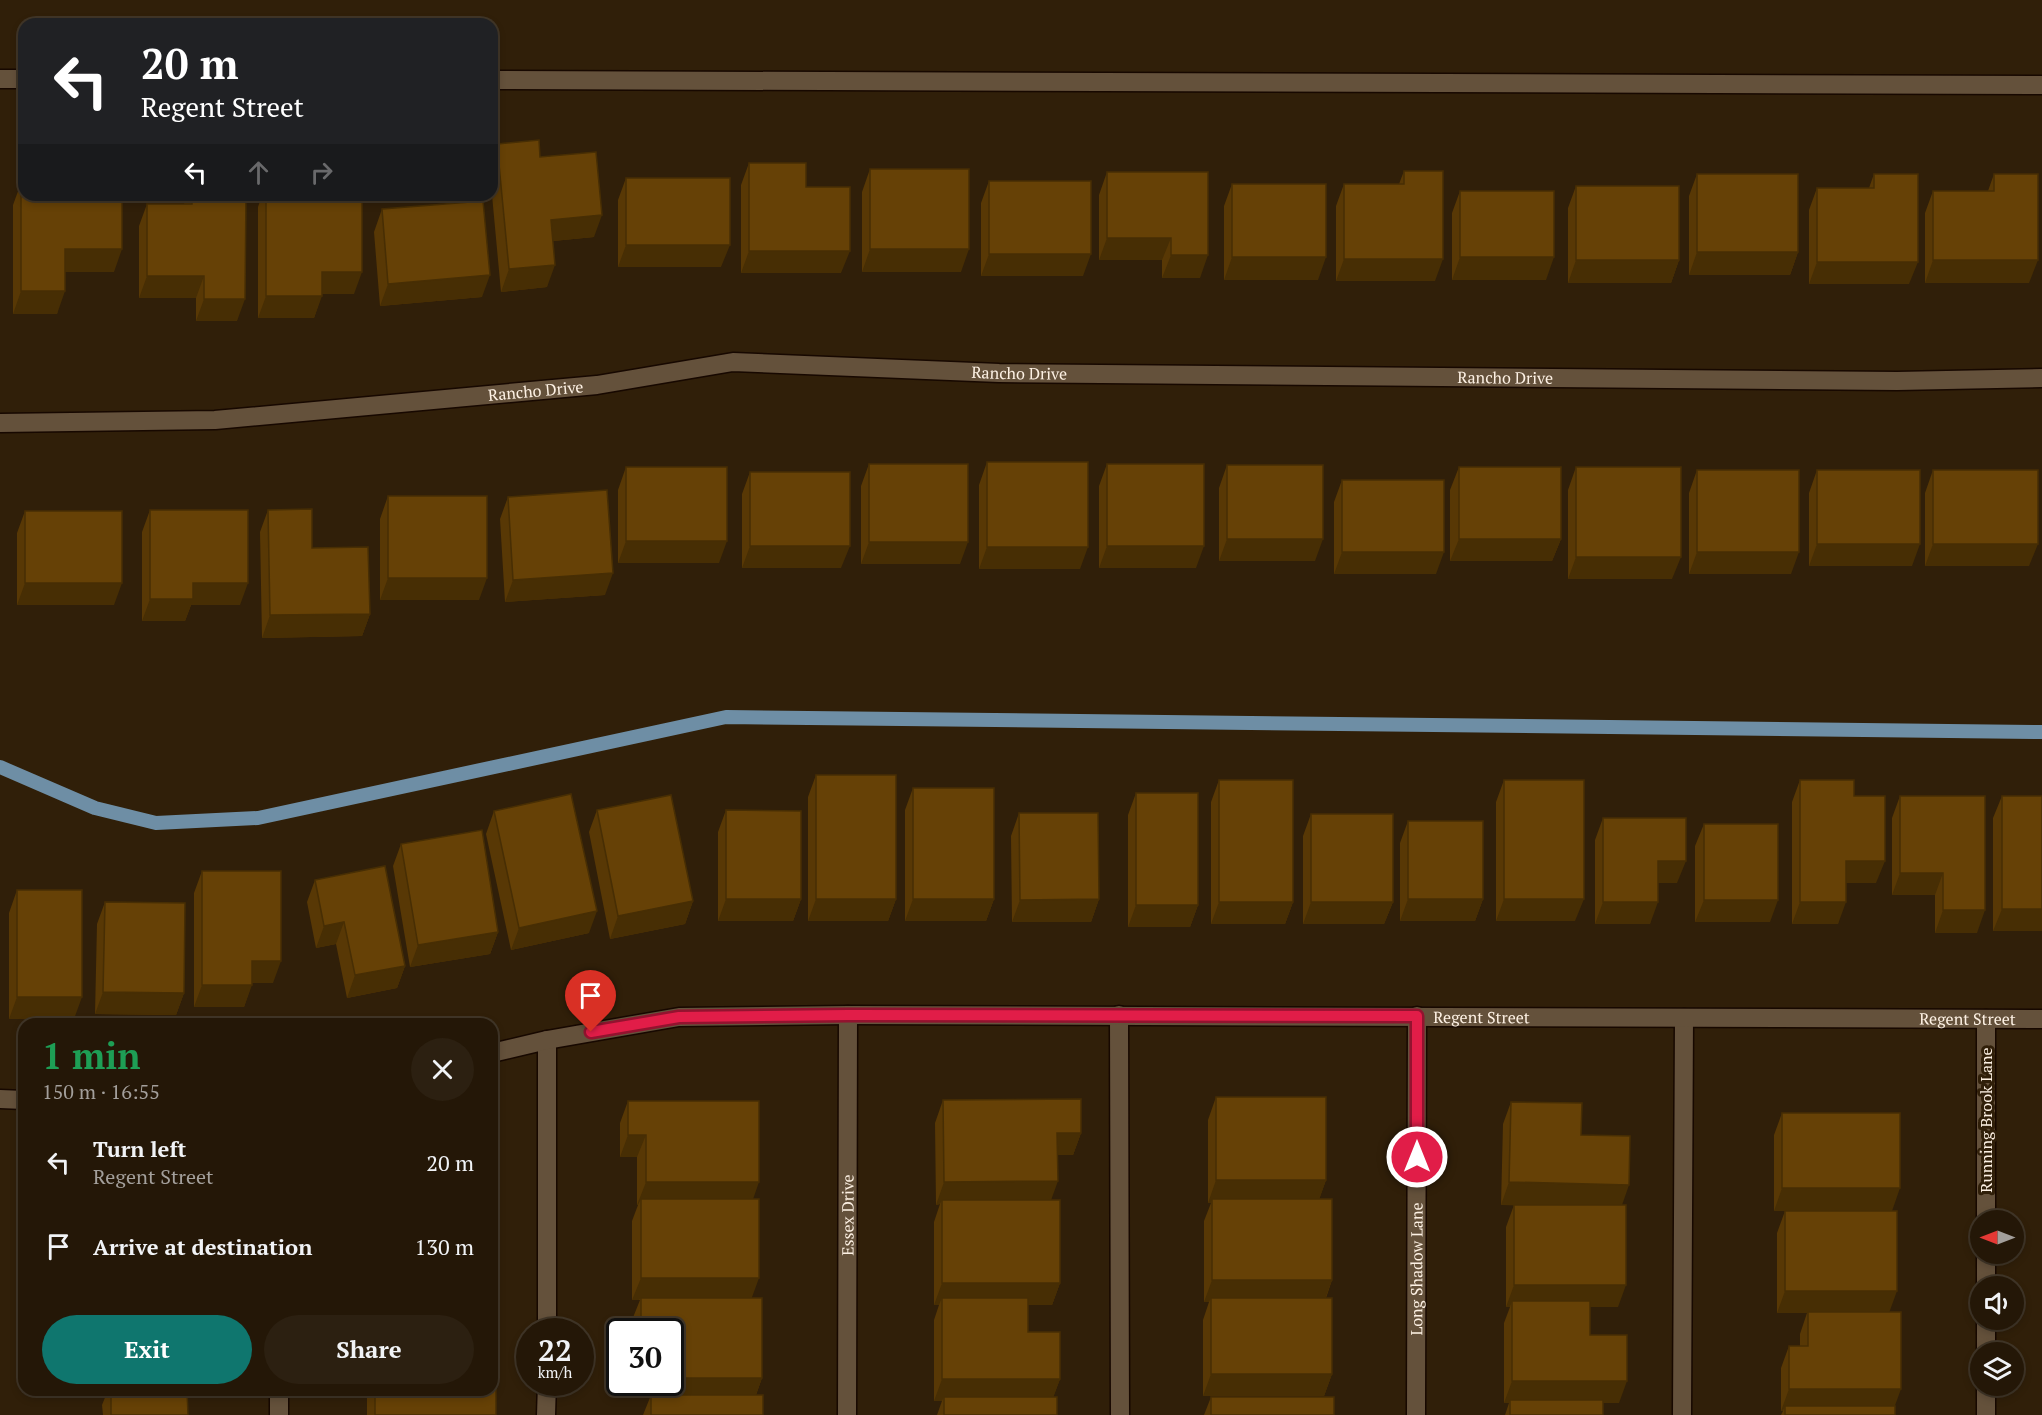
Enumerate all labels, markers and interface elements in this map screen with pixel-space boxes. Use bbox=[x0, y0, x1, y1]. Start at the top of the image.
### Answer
text: 20 m bbox=[141, 35, 239, 91]
icon: left bbox=[42, 42, 120, 120]
text: Regent Street bbox=[141, 89, 304, 125]
icon: left bbox=[179, 156, 212, 189]
icon: ahead bbox=[242, 156, 275, 189]
icon: right bbox=[305, 156, 338, 189]
street label: Rancho Drive bbox=[971, 361, 1067, 385]
street label: Rancho Drive bbox=[1457, 366, 1553, 389]
street label: Rancho Drive bbox=[487, 375, 584, 406]
pin bbox=[565, 970, 616, 1032]
icon: arrive bbox=[574, 979, 607, 1012]
street label: Regent Street bbox=[1433, 1006, 1530, 1028]
street label: Regent Street bbox=[1919, 1008, 2016, 1030]
text: 1 min bbox=[42, 1032, 140, 1079]
button: close bbox=[411, 1038, 474, 1101]
street label: Running Brook Lane bbox=[1975, 1047, 1997, 1193]
text: 150 m · 16:55 bbox=[42, 1078, 160, 1105]
position arrow bbox=[1385, 1125, 1449, 1189]
text: Turn left bbox=[93, 1134, 186, 1163]
icon: left bbox=[42, 1146, 75, 1179]
text: 20 m bbox=[426, 1148, 474, 1177]
text: Regent Street bbox=[93, 1163, 214, 1190]
street label: Essex Drive bbox=[836, 1174, 859, 1256]
street label: Long Shadow Lane bbox=[1405, 1202, 1428, 1336]
north arrow bbox=[1970, 1210, 2024, 1264]
map controls bbox=[1970, 1210, 2024, 1396]
icon: arrive bbox=[42, 1230, 75, 1263]
text: Arrive at destination bbox=[93, 1232, 312, 1261]
text: 130 m bbox=[414, 1232, 474, 1261]
button: sound bbox=[1970, 1276, 2024, 1330]
button: Exit bbox=[42, 1315, 252, 1384]
button: Share bbox=[264, 1315, 474, 1384]
speed limit sign: 30 bbox=[606, 1318, 684, 1396]
text: 22 bbox=[538, 1330, 572, 1370]
button: layers bbox=[1970, 1342, 2024, 1396]
text: km/h bbox=[538, 1362, 572, 1382]

